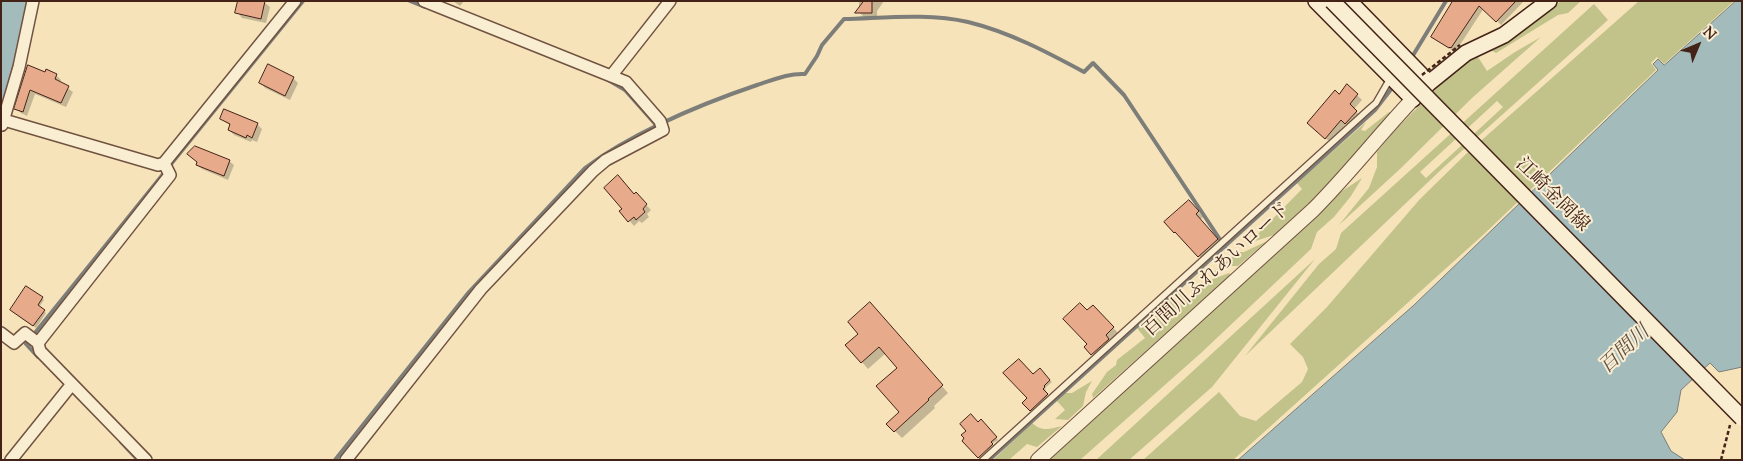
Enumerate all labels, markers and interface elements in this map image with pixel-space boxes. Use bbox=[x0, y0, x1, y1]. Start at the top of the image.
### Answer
north arrow bbox=[1673, 20, 1723, 70]
text: N bbox=[1698, 23, 1720, 45]
street label: 江崎金岡線 bbox=[1509, 154, 1593, 238]
street label: 百間川ふれあいロード bbox=[1140, 199, 1296, 343]
water label: 百間川 bbox=[1596, 322, 1656, 380]

